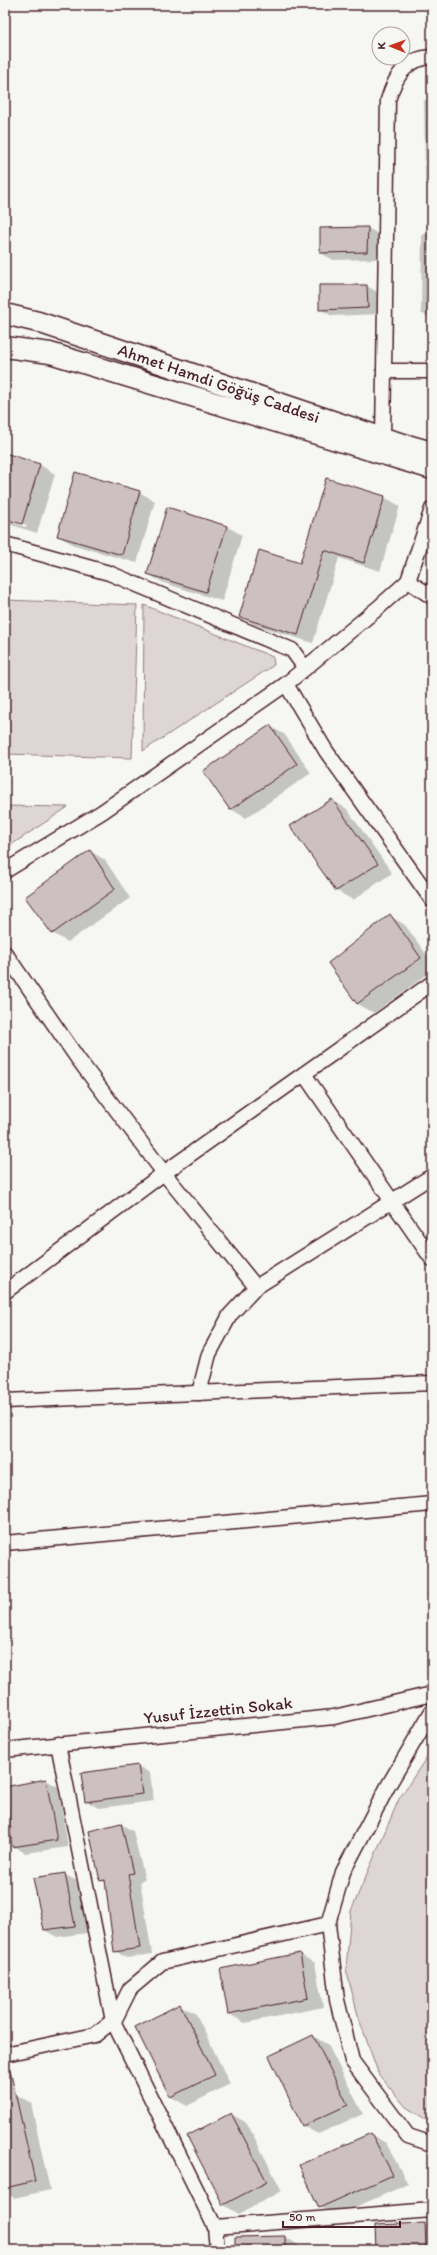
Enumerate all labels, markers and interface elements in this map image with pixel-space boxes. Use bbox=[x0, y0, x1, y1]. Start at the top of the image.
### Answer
north arrow bbox=[371, 26, 411, 66]
text: K bbox=[375, 41, 388, 49]
street label: Ahmet Hamdi Göğüş Caddesi bbox=[116, 339, 322, 427]
street label: Yusuf İzzettin Sokak bbox=[142, 1692, 294, 1728]
scale bar bbox=[283, 2203, 400, 2229]
text: 50 m bbox=[289, 2210, 315, 2224]

